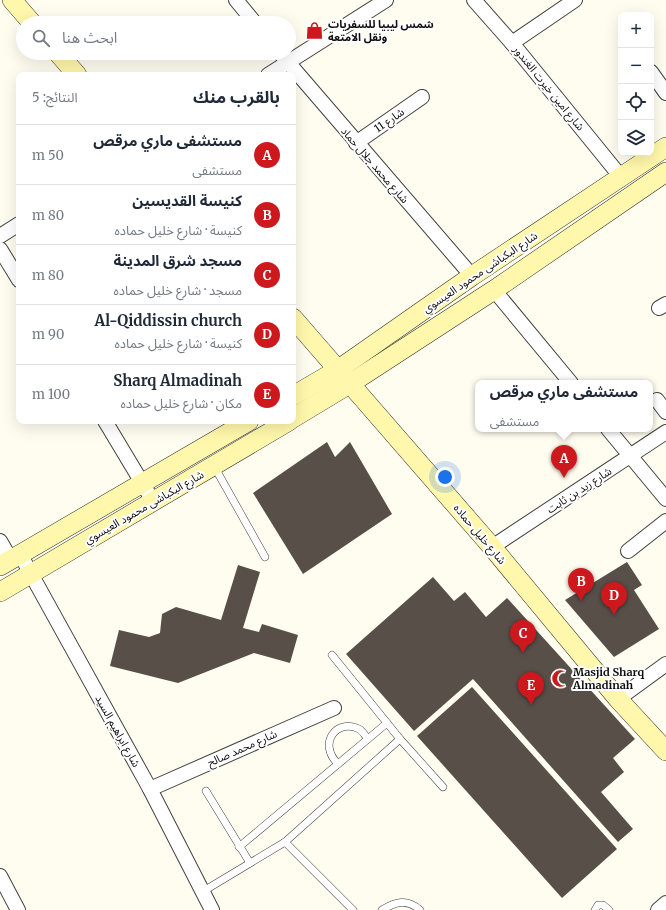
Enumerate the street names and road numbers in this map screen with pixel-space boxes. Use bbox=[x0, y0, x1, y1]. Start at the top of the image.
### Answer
street label: شارع امين خيرت الغندور bbox=[509, 42, 588, 134]
street label: شارع 11 bbox=[371, 104, 408, 136]
street label: شارع محمد جلال حماد bbox=[337, 124, 412, 207]
street label: شارع البكباشى محمود العيسوي bbox=[420, 228, 542, 318]
street label: شارع زيد بن ثابت bbox=[544, 464, 615, 517]
street label: شارع البكباشى محمود العيسوي bbox=[82, 467, 208, 549]
street label: شارع خليل حماده bbox=[450, 501, 509, 568]
street label: شارع ابراهيم السيد bbox=[91, 692, 144, 771]
street label: شارع محمد صالح bbox=[205, 726, 280, 771]

